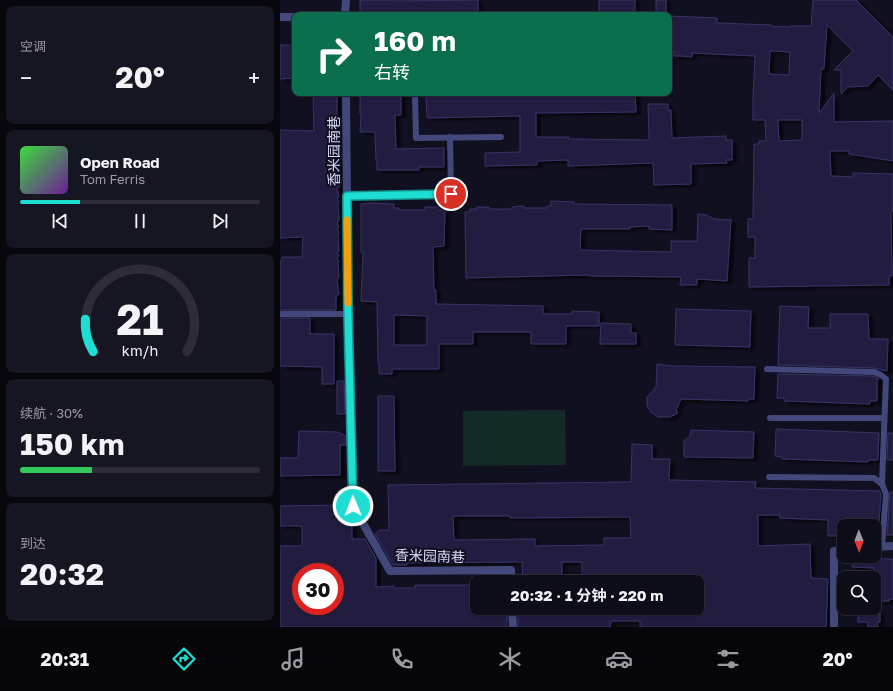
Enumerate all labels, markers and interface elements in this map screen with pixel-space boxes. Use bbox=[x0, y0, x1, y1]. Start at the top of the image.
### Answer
text: 160 m bbox=[374, 24, 456, 57]
icon: right bbox=[308, 28, 360, 80]
text: 空调 bbox=[20, 38, 46, 54]
text: 20° bbox=[115, 59, 165, 95]
text: 右转 bbox=[374, 61, 410, 83]
text: − bbox=[20, 64, 32, 91]
text: + bbox=[248, 64, 260, 91]
street label: 香米园南巷 bbox=[325, 116, 342, 186]
text: Open Road bbox=[80, 153, 160, 171]
text: Tom Ferris bbox=[80, 171, 145, 187]
pin bbox=[434, 177, 468, 211]
icon: arrive bbox=[440, 183, 462, 205]
icon: previous bbox=[49, 210, 71, 232]
icon: pause bbox=[129, 210, 151, 232]
icon: next bbox=[209, 210, 231, 232]
text: 21 bbox=[117, 293, 163, 343]
text: km/h bbox=[122, 341, 158, 358]
text: 续航 · 30% bbox=[20, 405, 83, 421]
text: 150 km bbox=[20, 426, 124, 462]
position arrow bbox=[332, 485, 374, 527]
north arrow bbox=[837, 519, 881, 563]
map controls bbox=[837, 519, 881, 615]
text: 到达 bbox=[20, 535, 46, 551]
street label: 香米园南巷 bbox=[395, 546, 465, 565]
text: 20:32 bbox=[20, 556, 104, 592]
speed limit sign: 30 bbox=[292, 563, 344, 615]
button: search bbox=[837, 571, 881, 615]
text: 20:32 · 1 分钟 · 220 m bbox=[510, 586, 664, 604]
icon: directions bbox=[170, 645, 198, 673]
icon: music bbox=[279, 645, 307, 673]
icon: phone bbox=[388, 645, 416, 673]
icon: climate bbox=[496, 645, 524, 673]
icon: car bbox=[605, 645, 633, 673]
icon: filters bbox=[714, 645, 742, 673]
text: 20:31 bbox=[40, 648, 89, 670]
text: 20° bbox=[823, 648, 853, 670]

